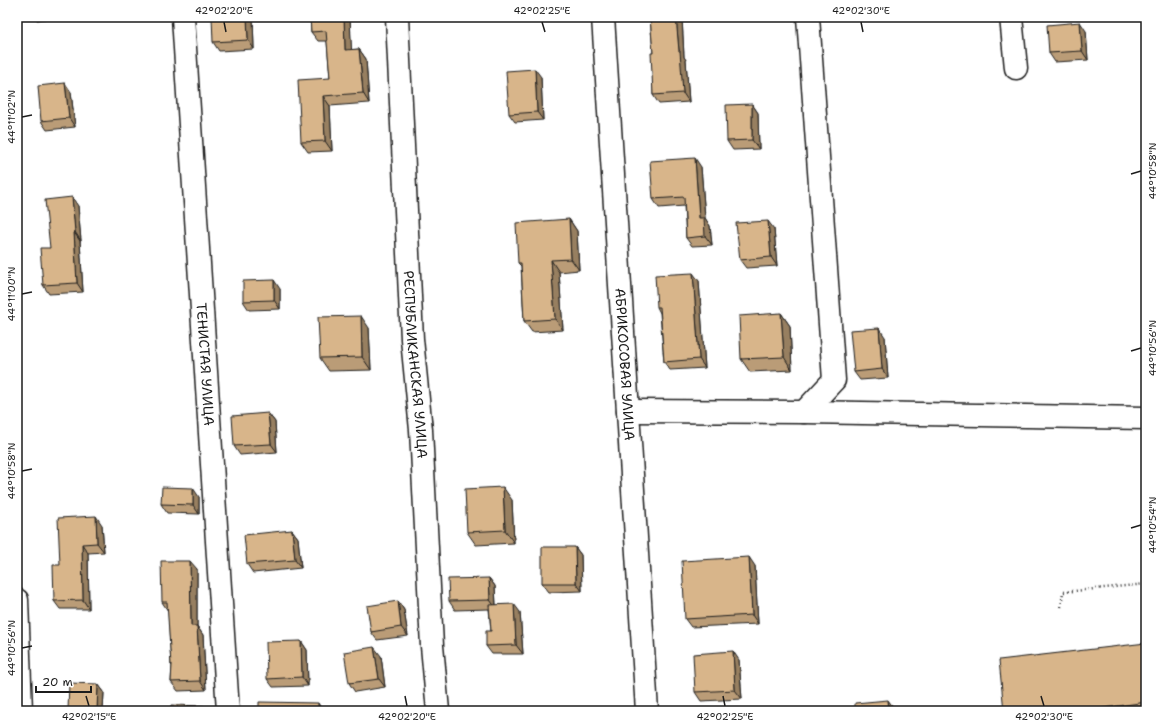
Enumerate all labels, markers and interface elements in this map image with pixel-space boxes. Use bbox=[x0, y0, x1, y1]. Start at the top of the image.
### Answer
text: 42°02'20"E bbox=[195, 4, 253, 17]
text: 42°02'25"E bbox=[513, 4, 571, 17]
text: 42°02'30"E bbox=[832, 4, 890, 17]
text: 44°11'02"N bbox=[5, 90, 18, 144]
text: 44°10'58"N bbox=[1146, 143, 1159, 199]
text: 44°11'00"N bbox=[5, 267, 18, 321]
street label: РЕСПУБЛИКАНСКАЯ УЛИЦА bbox=[400, 270, 431, 459]
street label: АБРИКОСОВАЯ УЛИЦА bbox=[611, 287, 639, 441]
street label: ТЕНИСТАЯ УЛИЦА bbox=[193, 302, 218, 426]
text: 44°10'56"N bbox=[1146, 320, 1159, 376]
text: 44°10'58"N bbox=[5, 443, 18, 499]
text: 44°10'54"N bbox=[1146, 497, 1159, 553]
text: 44°10'56"N bbox=[5, 620, 18, 676]
scale bar bbox=[36, 668, 91, 694]
text: 20 m bbox=[42, 674, 73, 690]
text: 42°02'15"E bbox=[62, 710, 116, 723]
text: 42°02'20"E bbox=[378, 710, 436, 723]
text: 42°02'25"E bbox=[696, 710, 754, 723]
text: 42°02'30"E bbox=[1015, 710, 1073, 723]

